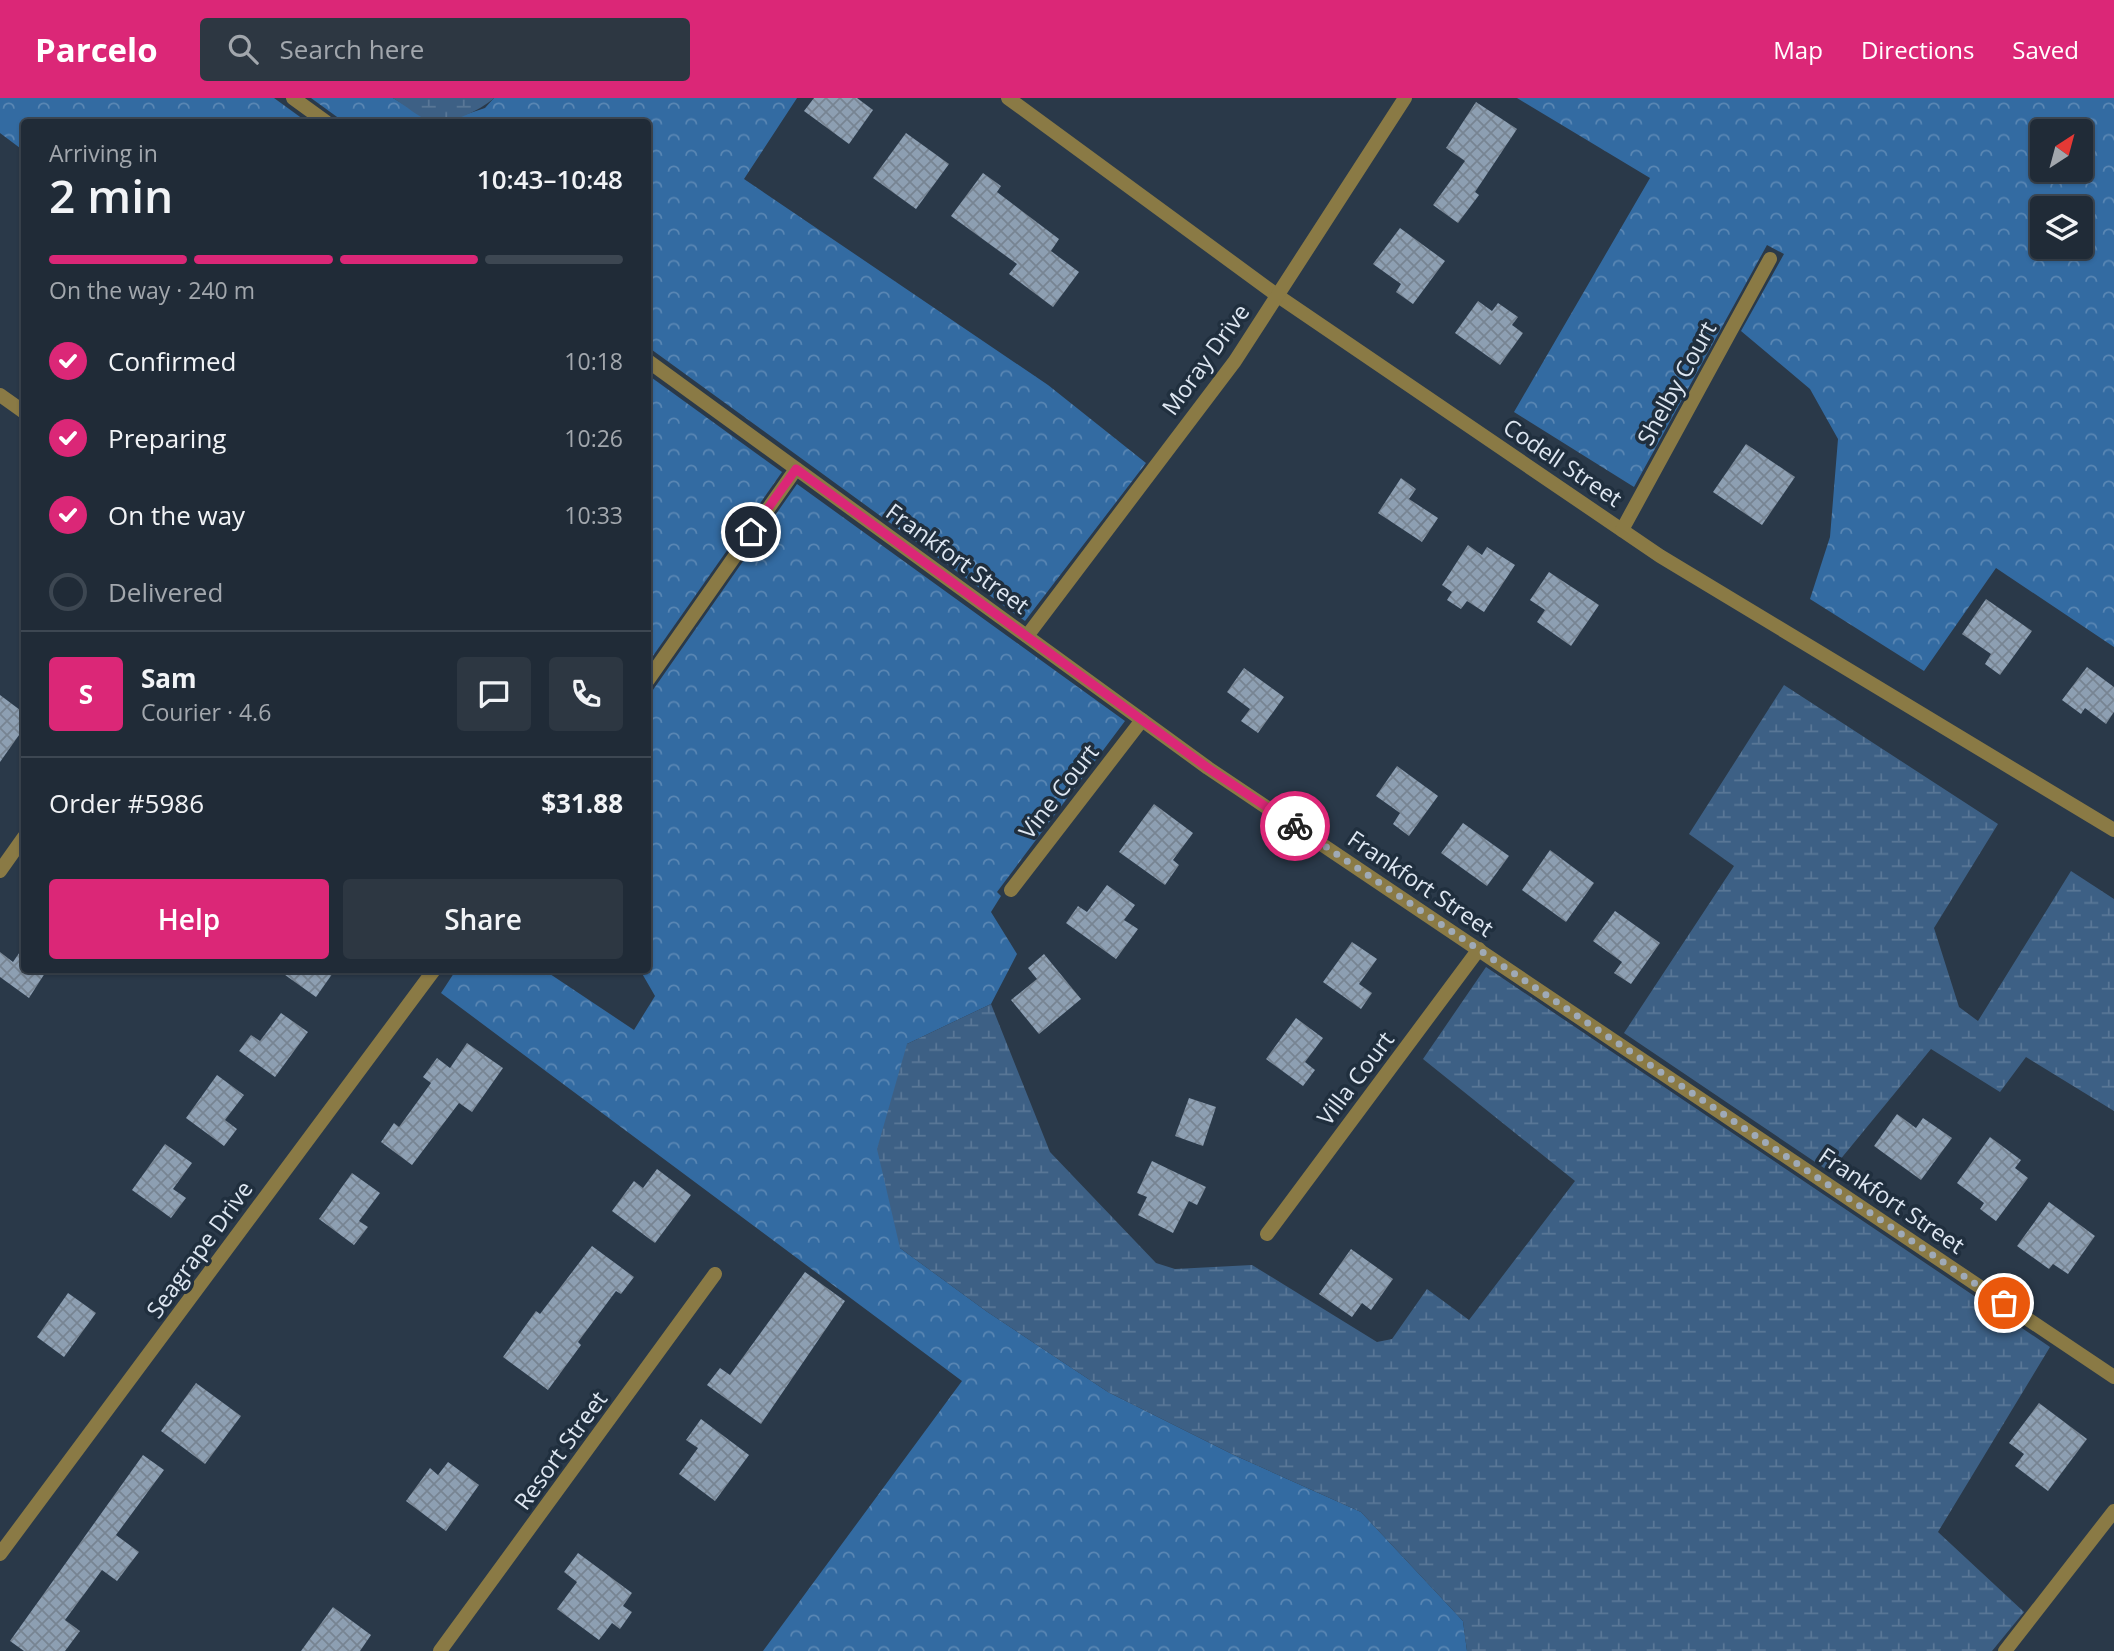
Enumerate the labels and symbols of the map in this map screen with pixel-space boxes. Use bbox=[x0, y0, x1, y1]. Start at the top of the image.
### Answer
north arrow bbox=[2030, 119, 2093, 182]
street label: Moray Drive bbox=[1154, 297, 1256, 421]
street label: Shelby Court bbox=[1629, 315, 1723, 451]
street label: Codell Street bbox=[1497, 410, 1629, 514]
street label: Frankfort Street bbox=[880, 495, 1036, 621]
pin bbox=[721, 502, 781, 562]
street label: Vine Court bbox=[1011, 737, 1105, 845]
courier bbox=[1260, 791, 1330, 861]
street label: Frankfort Street bbox=[1342, 822, 1500, 944]
street label: Villa Court bbox=[1309, 1024, 1401, 1132]
street label: Frankfort Street bbox=[1813, 1139, 1971, 1261]
street label: Seagrape Drive bbox=[138, 1174, 260, 1324]
pin bbox=[1974, 1273, 2034, 1333]
street label: Resort Street bbox=[506, 1384, 614, 1516]

